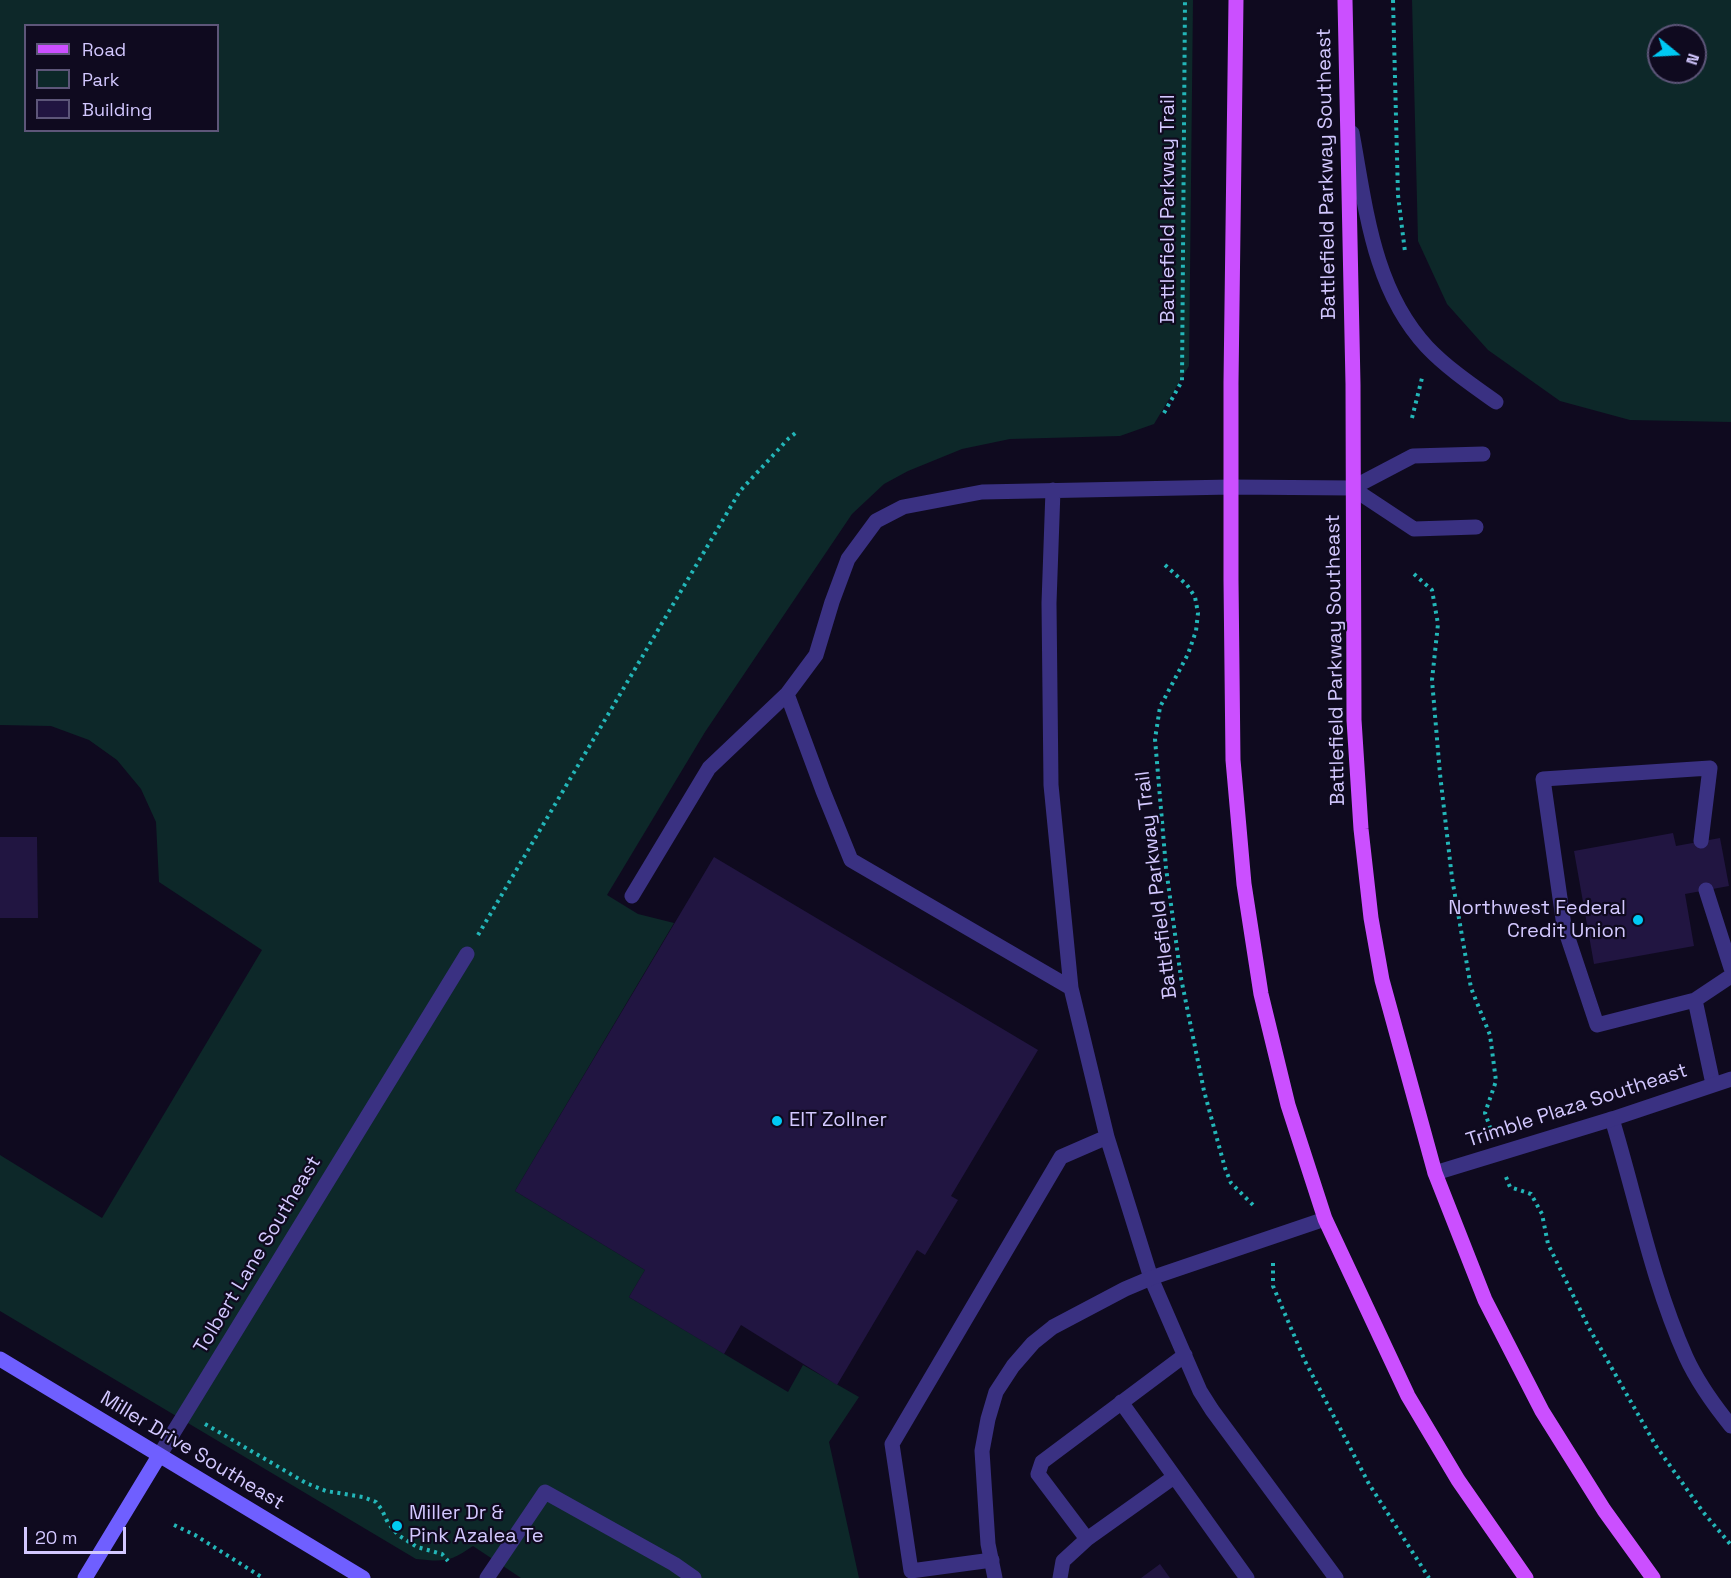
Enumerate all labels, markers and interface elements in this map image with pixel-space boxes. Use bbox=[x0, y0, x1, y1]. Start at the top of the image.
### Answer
legend bbox=[24, 24, 219, 132]
north arrow bbox=[1647, 24, 1707, 84]
street label: Battlefield Parkway Southeast bbox=[1312, 28, 1342, 320]
text: Road bbox=[82, 38, 126, 61]
text: N bbox=[1681, 51, 1704, 67]
text: Park bbox=[82, 68, 119, 91]
street label: Battlefield Parkway Trail bbox=[1157, 94, 1181, 324]
text: Building bbox=[82, 98, 152, 121]
street label: Battlefield Parkway Southeast bbox=[1321, 514, 1351, 806]
street label: Battlefield Parkway Trail bbox=[1131, 770, 1183, 1000]
place label: Northwest Federal Credit Union bbox=[1448, 897, 1626, 944]
marker: Northwest Federal Credit Union bbox=[1631, 913, 1645, 927]
street label: Trimble Plaza Southeast bbox=[1463, 1059, 1691, 1153]
place label: EIT Zollner bbox=[789, 1109, 887, 1133]
marker: EIT Zollner bbox=[770, 1114, 784, 1128]
street label: Tolbert Lane Southeast bbox=[189, 1152, 327, 1358]
street label: Miller Drive Southeast bbox=[96, 1386, 288, 1516]
place label: Miller Dr & Pink Azalea Te bbox=[409, 1502, 544, 1549]
scale bar bbox=[27, 1515, 129, 1553]
marker: Miller Dr & Pink Azalea Te bbox=[390, 1519, 404, 1533]
text: 20 m bbox=[35, 1526, 78, 1549]

